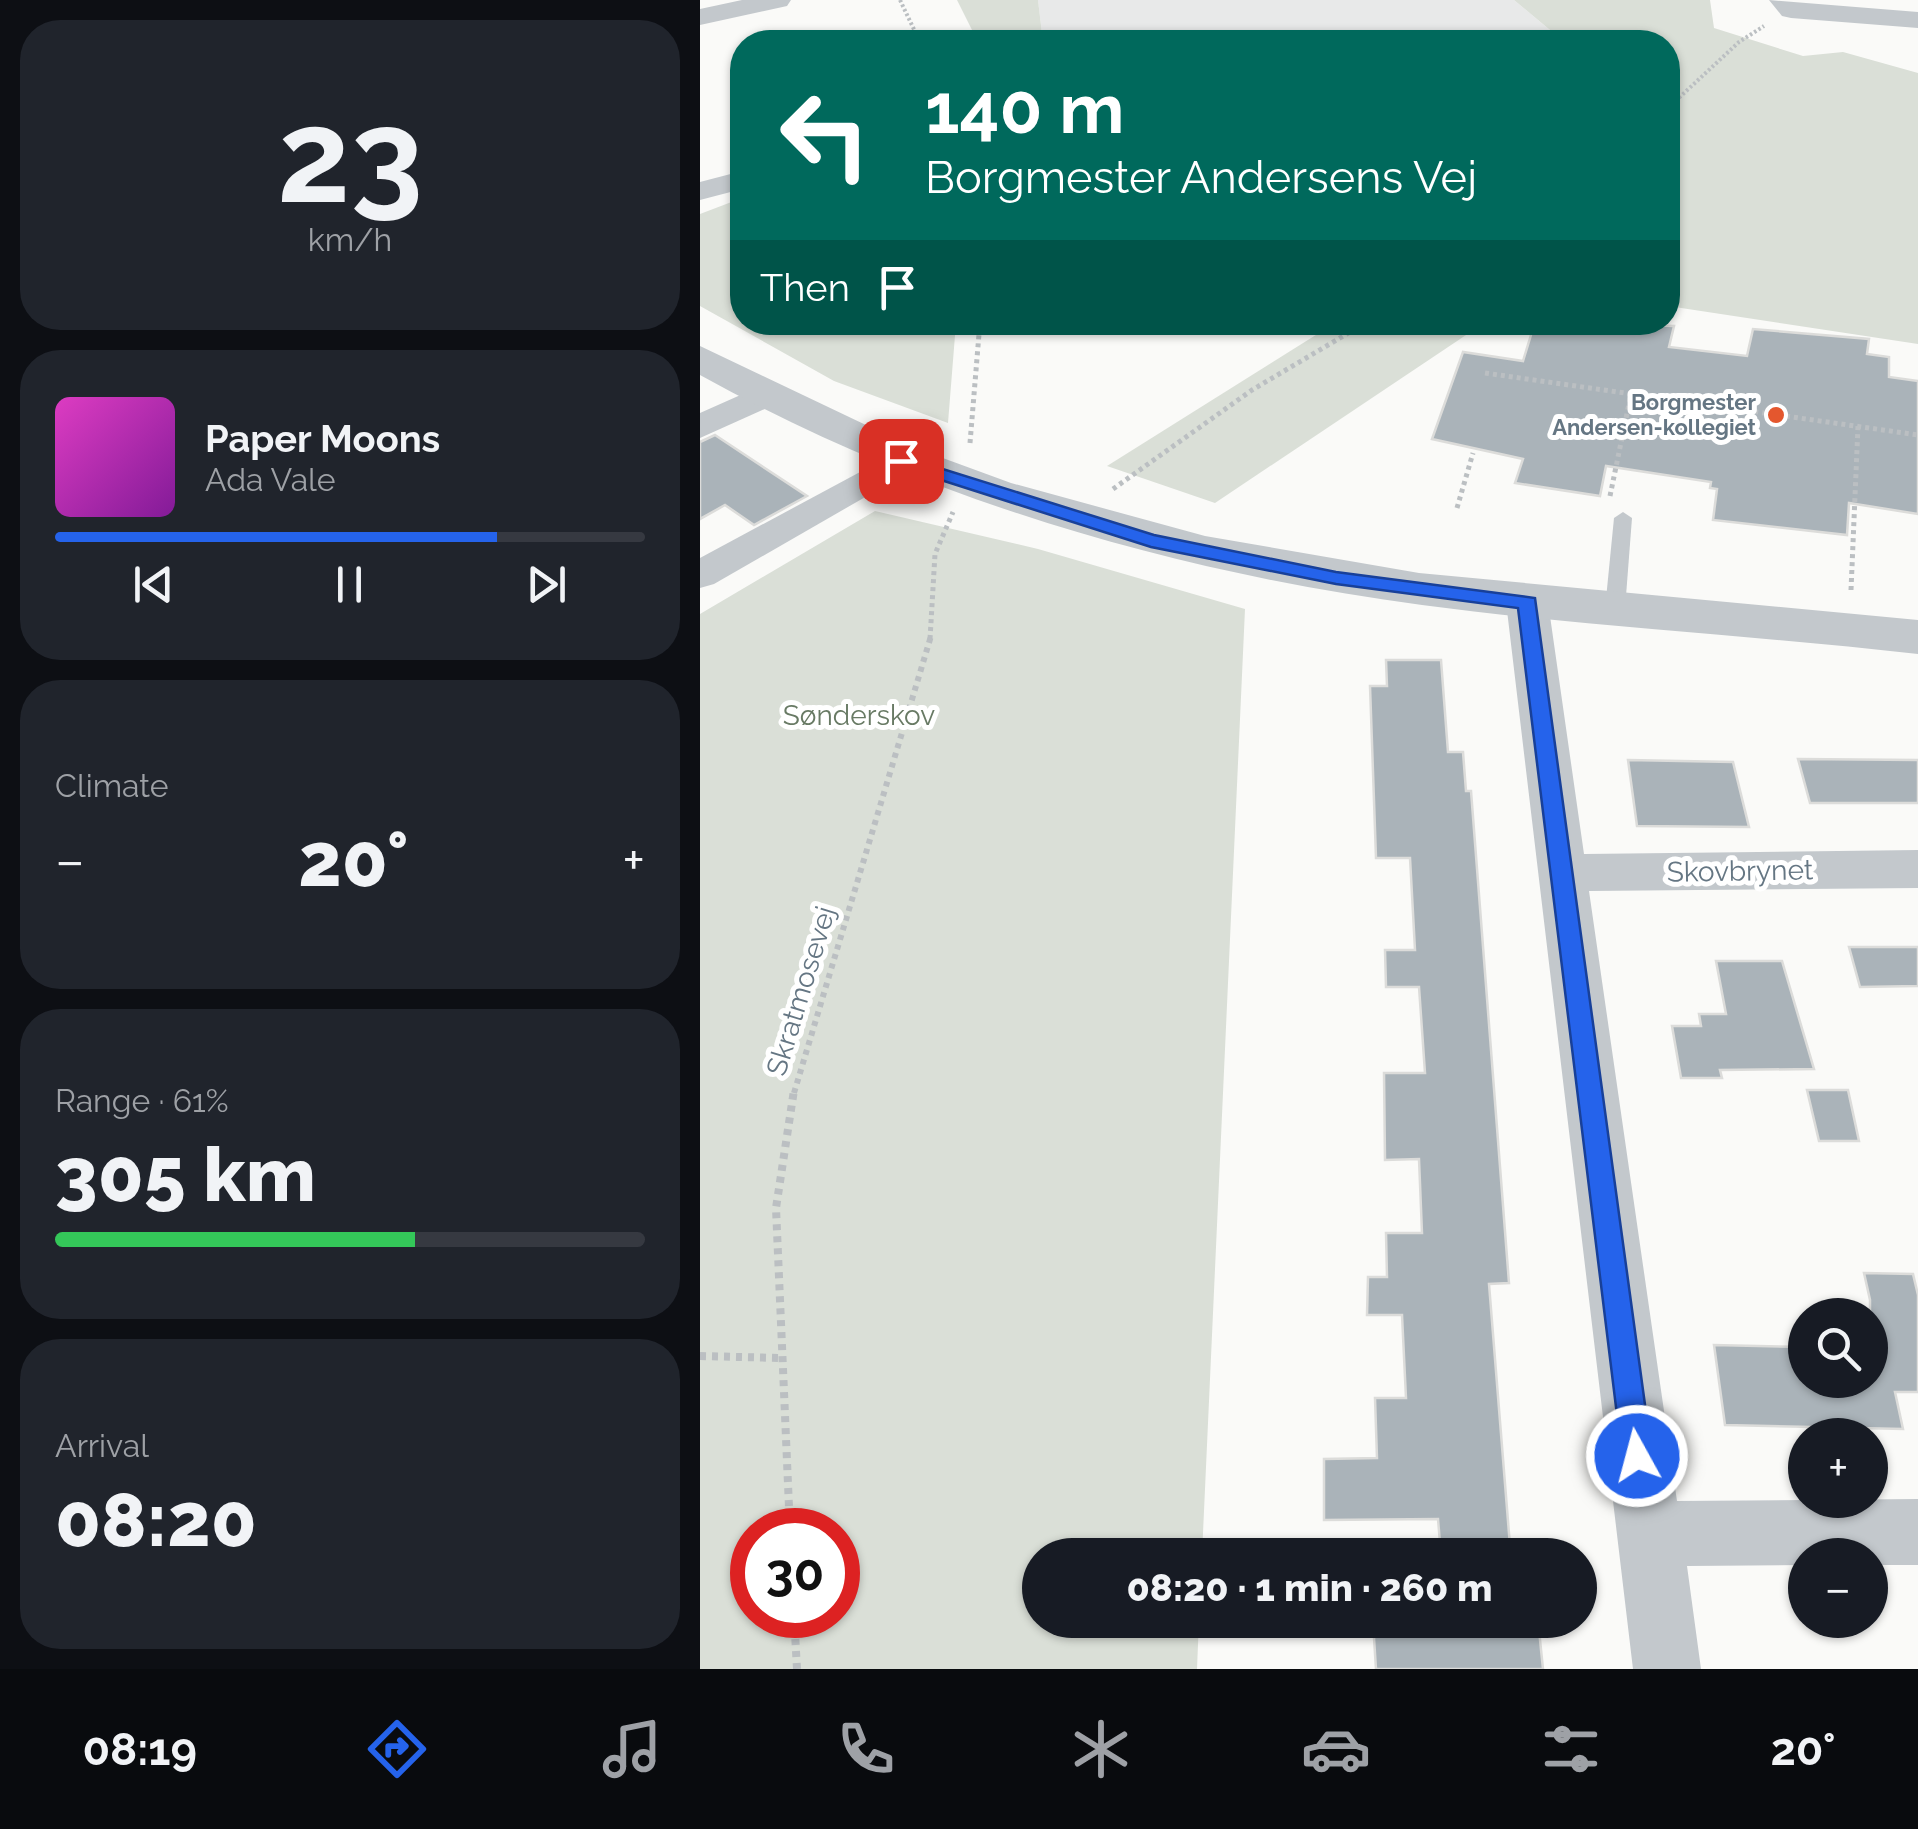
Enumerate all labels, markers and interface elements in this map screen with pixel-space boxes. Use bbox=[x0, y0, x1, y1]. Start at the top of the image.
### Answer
text: 140 m bbox=[925, 67, 1125, 149]
icon: left bbox=[760, 70, 890, 200]
text: 23 bbox=[277, 80, 423, 232]
text: Borgmester Andersens Vej bbox=[925, 151, 1477, 204]
text: km/h bbox=[308, 221, 392, 258]
icon: arrive bbox=[870, 260, 925, 315]
text: Then bbox=[760, 265, 850, 310]
place label: Borgmester Andersen-kollegiet bbox=[1552, 389, 1757, 440]
marker: Borgmester Andersen-kollegiet bbox=[1765, 404, 1787, 426]
text: Paper Moons bbox=[205, 416, 440, 461]
pin bbox=[859, 419, 944, 504]
icon: arrive bbox=[874, 434, 929, 489]
text: Ada Vale bbox=[205, 461, 336, 498]
icon: previous bbox=[126, 557, 181, 612]
icon: pause bbox=[322, 557, 377, 612]
icon: next bbox=[519, 557, 574, 612]
park label: Sønderskov bbox=[783, 699, 935, 732]
text: Climate bbox=[55, 767, 169, 804]
text: 20° bbox=[298, 815, 409, 904]
text: − bbox=[55, 828, 85, 893]
text: + bbox=[622, 828, 645, 893]
street label: Skovbrynet bbox=[1666, 853, 1814, 889]
street label: Skratmosevej bbox=[760, 902, 842, 1080]
text: Range · 61% bbox=[55, 1082, 229, 1119]
text: 305 km bbox=[55, 1130, 316, 1219]
map controls bbox=[1788, 1298, 1888, 1638]
button: search bbox=[1788, 1298, 1888, 1398]
position arrow bbox=[1585, 1404, 1689, 1508]
button: + bbox=[1788, 1418, 1888, 1518]
text: Arrival bbox=[55, 1427, 149, 1464]
text: 08:20 bbox=[55, 1475, 257, 1564]
speed limit sign: 30 bbox=[730, 1508, 860, 1638]
button: − bbox=[1788, 1538, 1888, 1638]
text: 08:20 · 1 min · 260 m bbox=[1126, 1565, 1493, 1610]
icon: directions bbox=[362, 1714, 432, 1784]
icon: music bbox=[597, 1714, 667, 1784]
icon: phone bbox=[831, 1714, 901, 1784]
icon: climate bbox=[1066, 1714, 1136, 1784]
icon: car bbox=[1301, 1714, 1371, 1784]
icon: filters bbox=[1536, 1714, 1606, 1784]
text: 08:19 bbox=[82, 1723, 197, 1776]
text: 20° bbox=[1770, 1723, 1836, 1776]

